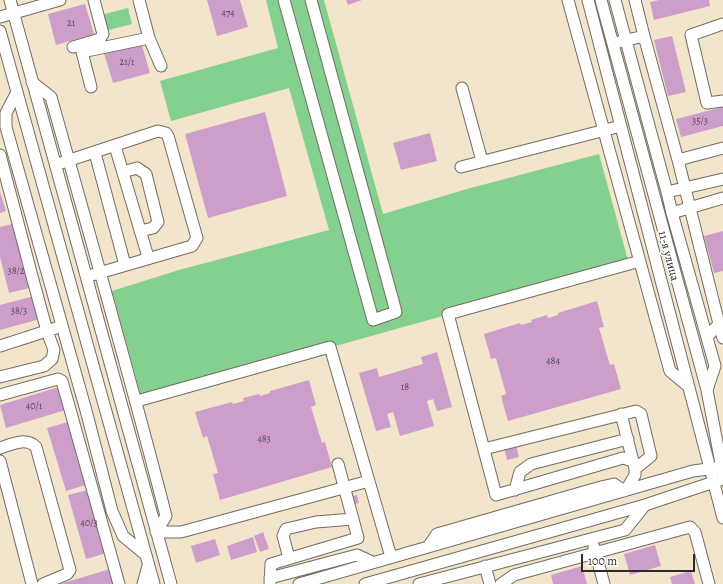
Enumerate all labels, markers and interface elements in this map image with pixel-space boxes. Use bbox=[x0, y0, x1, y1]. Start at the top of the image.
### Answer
house number: 474 bbox=[221, 8, 235, 20]
house number: 21 bbox=[67, 18, 75, 30]
house number: 21/1 bbox=[120, 57, 134, 69]
house number: 35/3 bbox=[692, 116, 708, 128]
street label: 11-я улица bbox=[654, 229, 682, 283]
house number: 38/2 bbox=[7, 266, 25, 278]
house number: 38/3 bbox=[11, 306, 27, 318]
house number: 484 bbox=[546, 356, 560, 368]
house number: 18 bbox=[401, 382, 409, 394]
house number: 40/1 bbox=[26, 401, 42, 413]
house number: 483 bbox=[257, 434, 271, 446]
house number: 40/3 bbox=[80, 518, 98, 530]
scale bar bbox=[583, 546, 697, 572]
text: 100 m bbox=[588, 553, 617, 569]

